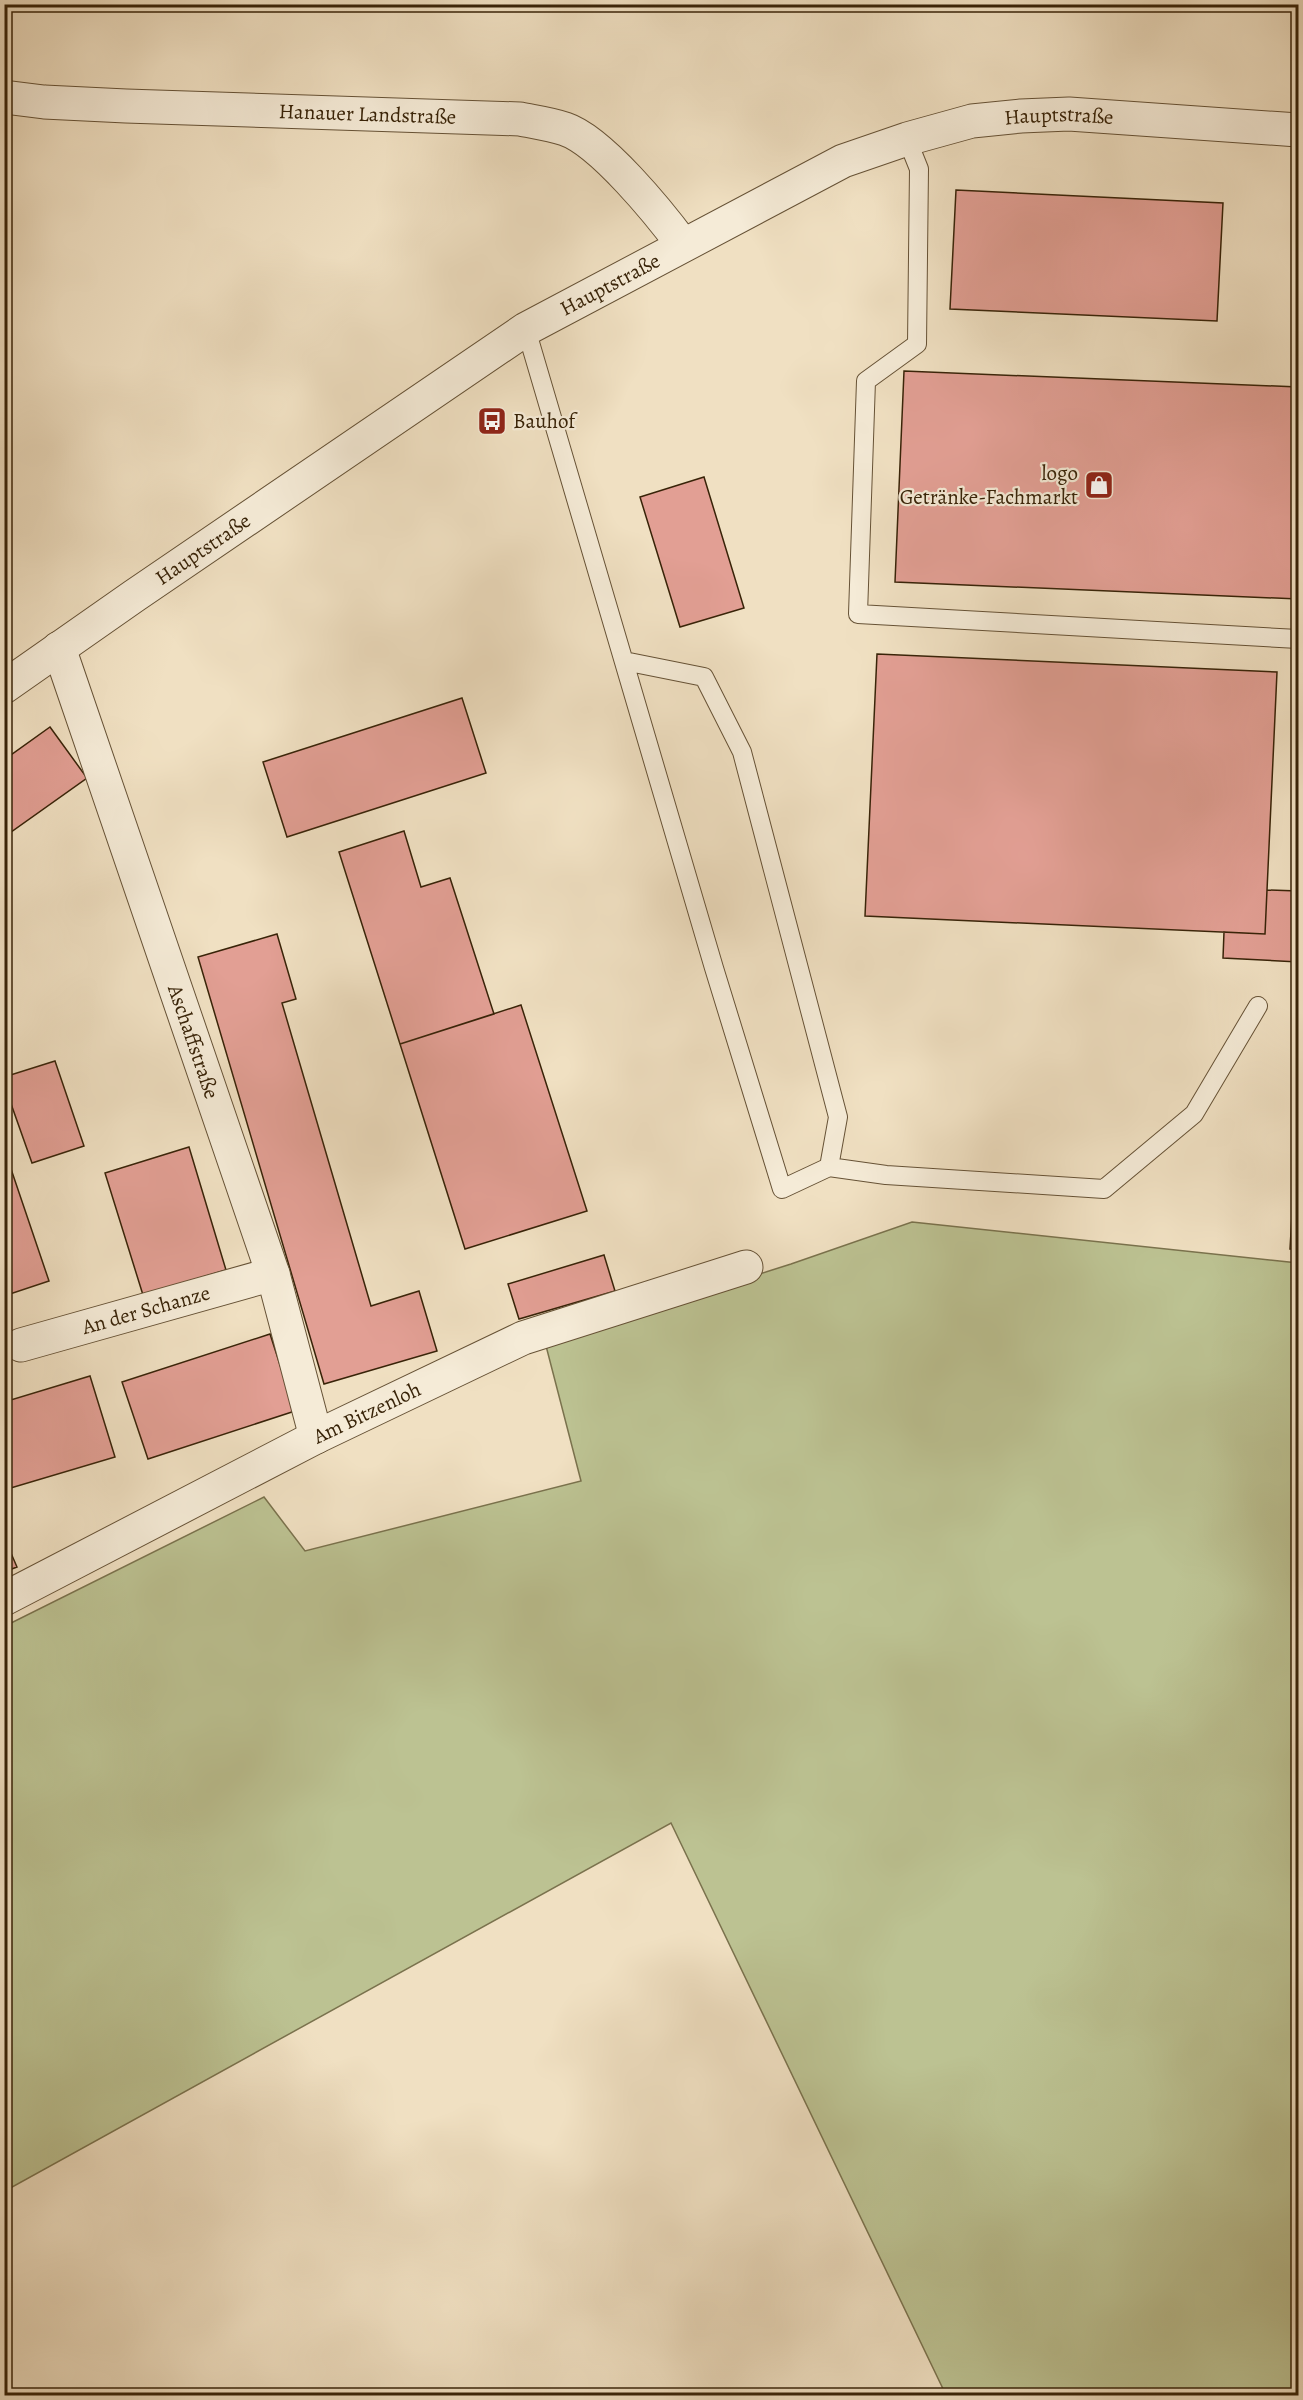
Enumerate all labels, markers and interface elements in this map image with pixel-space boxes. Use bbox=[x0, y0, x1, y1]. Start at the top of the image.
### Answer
street label: Hanauer Landstraße bbox=[278, 97, 457, 131]
street label: Hauptstraße bbox=[1003, 100, 1114, 132]
street label: Hauptstraße bbox=[555, 246, 665, 323]
bus stop icon: Bauhof bbox=[476, 405, 508, 437]
place label: Bauhof bbox=[513, 407, 578, 435]
place label: logo Getränke-Fachmarkt bbox=[900, 459, 1078, 511]
shop icon: logo Getränke-Fachmarkt bbox=[1083, 469, 1115, 501]
street label: Hauptstraße bbox=[150, 507, 256, 591]
street label: Aschaffstraße bbox=[161, 980, 226, 1102]
street label: An der Schanze bbox=[78, 1278, 213, 1341]
street label: Am Bitzenloh bbox=[308, 1375, 425, 1451]

